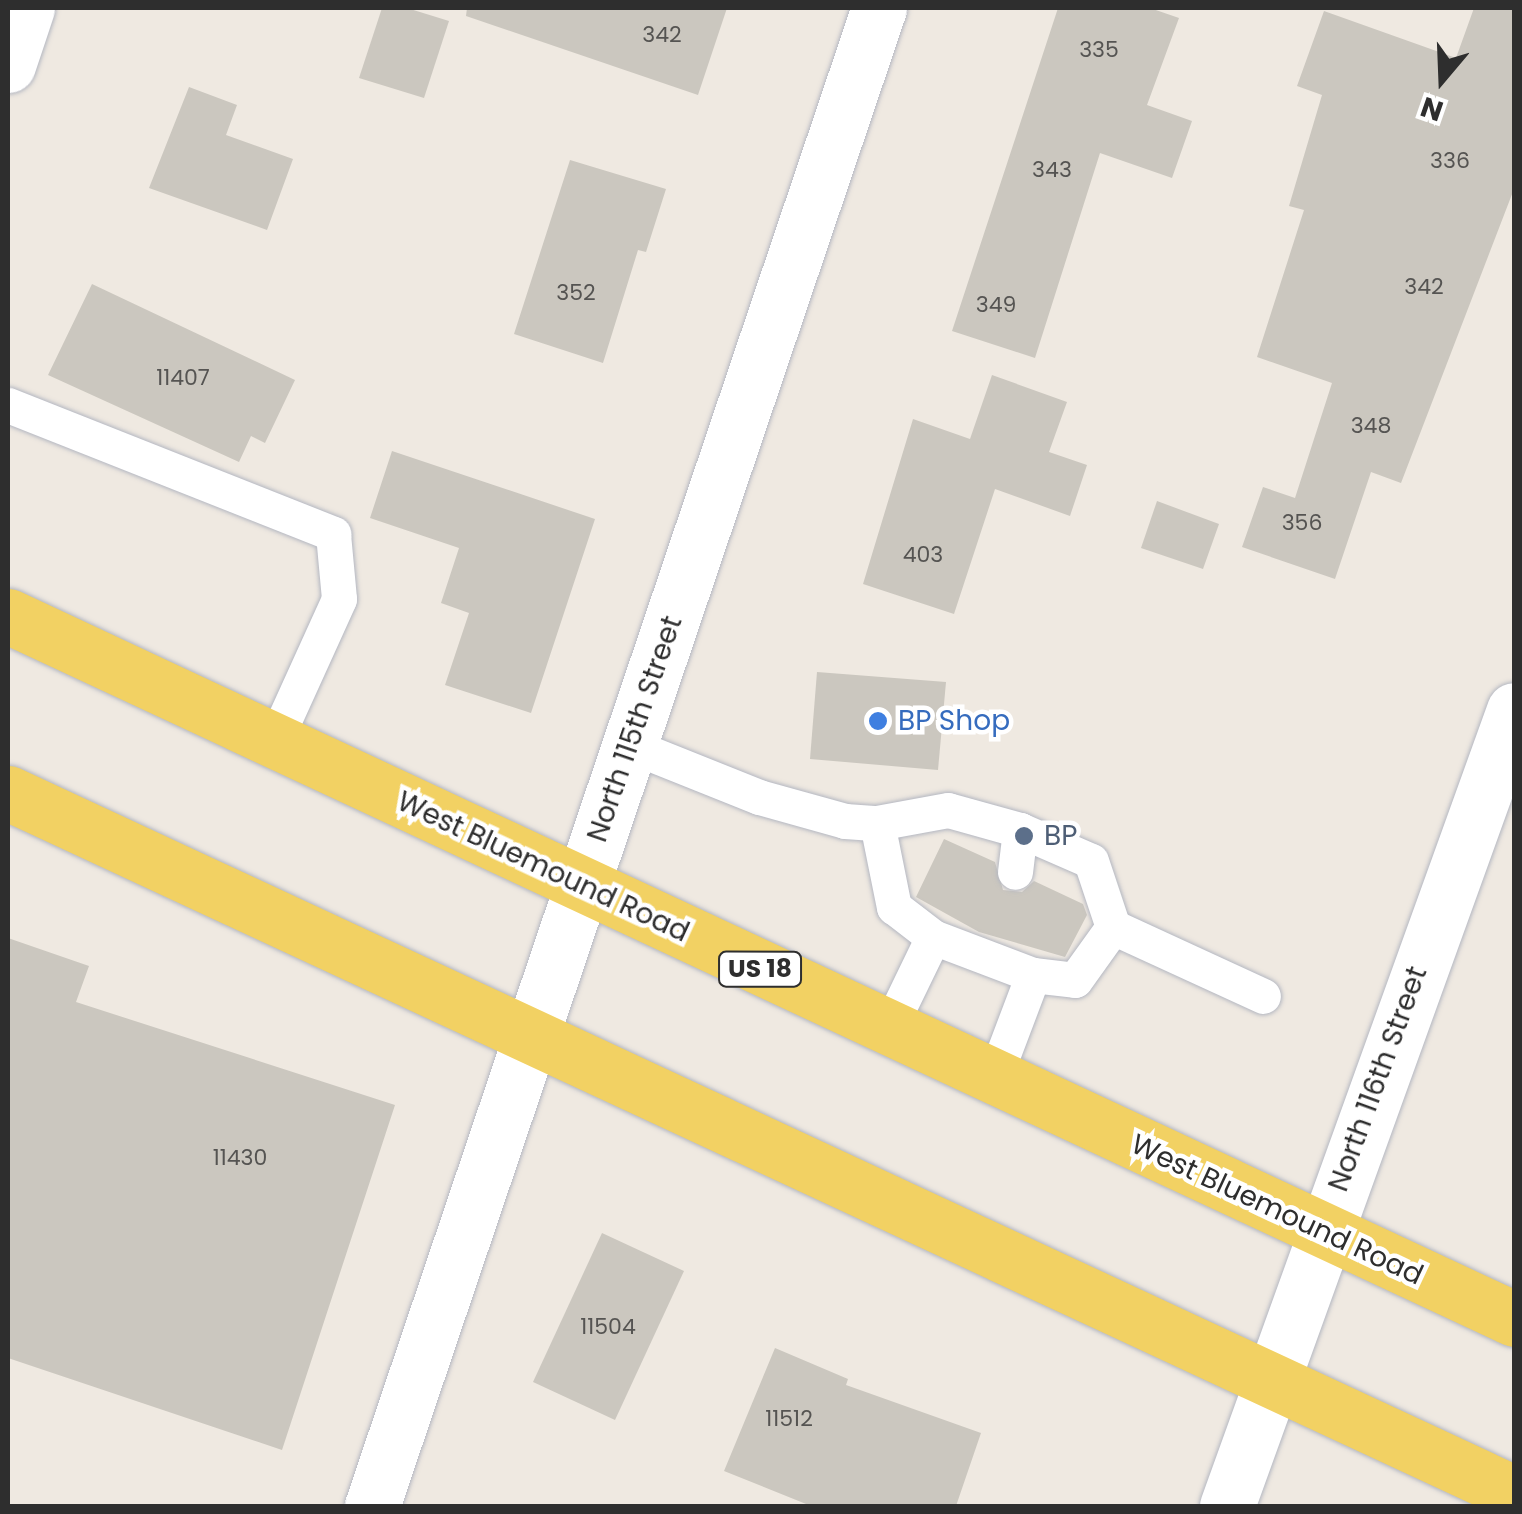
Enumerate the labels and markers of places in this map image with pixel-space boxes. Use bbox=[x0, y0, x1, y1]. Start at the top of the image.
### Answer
place label: BP Shop bbox=[898, 704, 1010, 738]
marker: BP Shop bbox=[867, 710, 889, 732]
place label: BP bbox=[1044, 819, 1077, 853]
marker: BP bbox=[1013, 825, 1035, 847]

